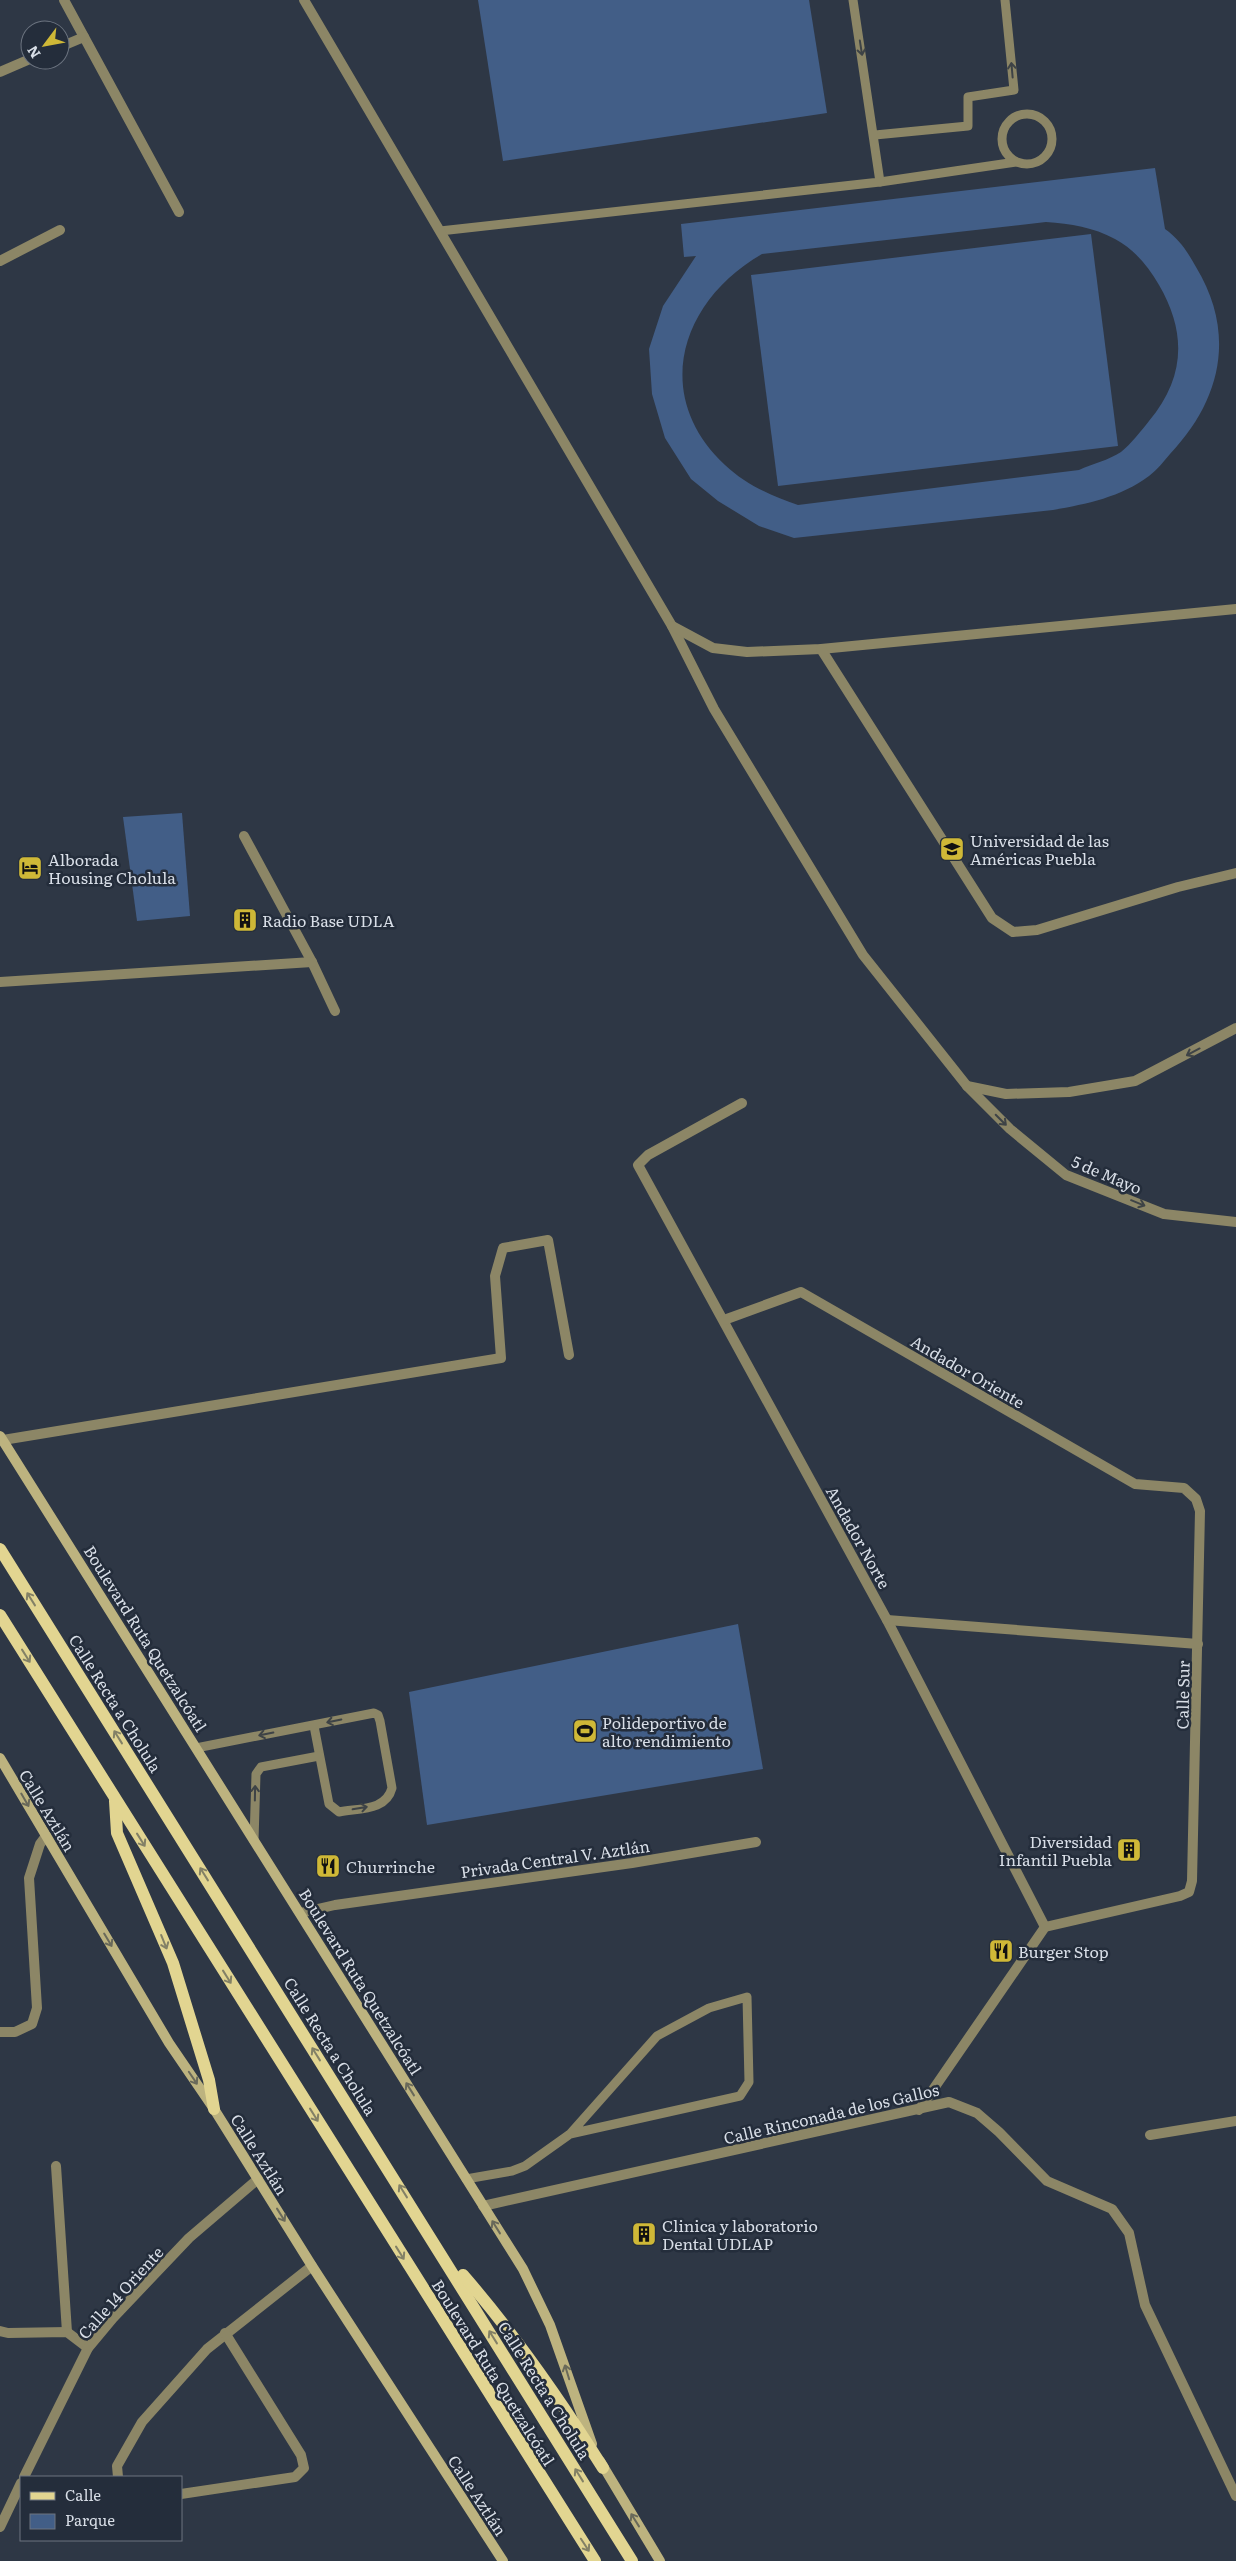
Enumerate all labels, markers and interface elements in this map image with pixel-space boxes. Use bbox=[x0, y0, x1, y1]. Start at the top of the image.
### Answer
north arrow bbox=[20, 20, 70, 70]
one-way arrow bbox=[856, 40, 866, 56]
text: N bbox=[21, 42, 45, 63]
one-way arrow bbox=[1007, 62, 1017, 78]
place label: Universidad de las Américas Puebla bbox=[970, 828, 1109, 870]
school or university icon: Universidad de las Américas Puebla bbox=[939, 836, 965, 862]
place label: Alborada Housing Cholula bbox=[48, 847, 176, 889]
hotel icon: Alborada Housing Cholula bbox=[17, 855, 43, 881]
building icon: Radio Base UDLA bbox=[232, 907, 258, 933]
place label: Radio Base UDLA bbox=[262, 908, 395, 932]
one-way arrow bbox=[1187, 1047, 1201, 1057]
one-way arrow bbox=[995, 1114, 1007, 1126]
street label: 5 de Mayo bbox=[1068, 1148, 1146, 1200]
one-way arrow bbox=[1130, 1199, 1145, 1209]
street label: Andador Oriente bbox=[907, 1329, 1029, 1413]
street label: Andador Norte bbox=[821, 1481, 897, 1593]
street label: Boulevard Ruta Quetzalcóatl bbox=[79, 1540, 213, 1736]
one-way arrow bbox=[26, 1593, 36, 1607]
street label: Calle Recta a Cholula bbox=[64, 1629, 168, 1777]
one-way arrow bbox=[21, 1649, 31, 1663]
street label: Calle Sur bbox=[1169, 1660, 1195, 1730]
place label: Polideportivo de alto rendimiento bbox=[602, 1710, 731, 1752]
one-way arrow bbox=[326, 1717, 342, 1727]
sports icon: Polideportivo de alto rendimiento bbox=[572, 1718, 598, 1744]
one-way arrow bbox=[112, 1730, 122, 1744]
one-way arrow bbox=[258, 1730, 274, 1740]
street label: Calle Aztlán bbox=[14, 1764, 82, 1856]
one-way arrow bbox=[251, 1785, 260, 1801]
one-way arrow bbox=[20, 1793, 30, 1807]
one-way arrow bbox=[352, 1803, 368, 1813]
place label: Diversidad Infantil Puebla bbox=[999, 1829, 1112, 1871]
one-way arrow bbox=[136, 1832, 146, 1846]
street label: Privada Central V. Aztlán bbox=[459, 1833, 652, 1883]
building icon: Diversidad Infantil Puebla bbox=[1116, 1837, 1142, 1863]
restaurant icon: Churrinche bbox=[315, 1853, 341, 1879]
place label: Churrinche bbox=[346, 1854, 435, 1878]
one-way arrow bbox=[199, 1868, 209, 1882]
street label: Boulevard Ruta Quetzalcóatl bbox=[294, 1883, 428, 2079]
one-way arrow bbox=[103, 1932, 113, 1947]
one-way arrow bbox=[160, 1934, 170, 1949]
restaurant icon: Burger Stop bbox=[988, 1938, 1014, 1964]
place label: Burger Stop bbox=[1018, 1939, 1109, 1963]
one-way arrow bbox=[223, 1970, 233, 1984]
street label: Calle Recta a Cholula bbox=[279, 1972, 383, 2120]
one-way arrow bbox=[311, 2047, 321, 2061]
one-way arrow bbox=[188, 2071, 199, 2085]
street label: Calle Rinconada de los Gallos bbox=[721, 2077, 941, 2149]
one-way arrow bbox=[405, 2083, 415, 2097]
one-way arrow bbox=[309, 2107, 319, 2121]
street label: Calle Aztlán bbox=[225, 2109, 295, 2200]
one-way arrow bbox=[397, 2185, 407, 2199]
one-way arrow bbox=[275, 2208, 286, 2222]
place label: Clinica y laboratorio Dental UDLAP bbox=[662, 2213, 818, 2255]
one-way arrow bbox=[491, 2221, 501, 2235]
building icon: Clinica y laboratorio Dental UDLAP bbox=[631, 2221, 657, 2247]
street label: Calle 14 Oriente bbox=[72, 2240, 168, 2344]
one-way arrow bbox=[395, 2245, 405, 2259]
street label: Boulevard Ruta Quetzalcóatl bbox=[427, 2274, 561, 2470]
street label: Calle Recta a Cholula bbox=[493, 2316, 597, 2464]
one-way arrow bbox=[488, 2330, 498, 2344]
one-way arrow bbox=[562, 2365, 572, 2381]
street label: Calle Aztlán bbox=[443, 2450, 513, 2540]
one-way arrow bbox=[574, 2468, 584, 2482]
legend bbox=[20, 2476, 182, 2541]
text: Calle bbox=[65, 2483, 101, 2506]
text: Parque bbox=[65, 2508, 115, 2531]
one-way arrow bbox=[629, 2513, 639, 2527]
one-way arrow bbox=[580, 2538, 590, 2552]

